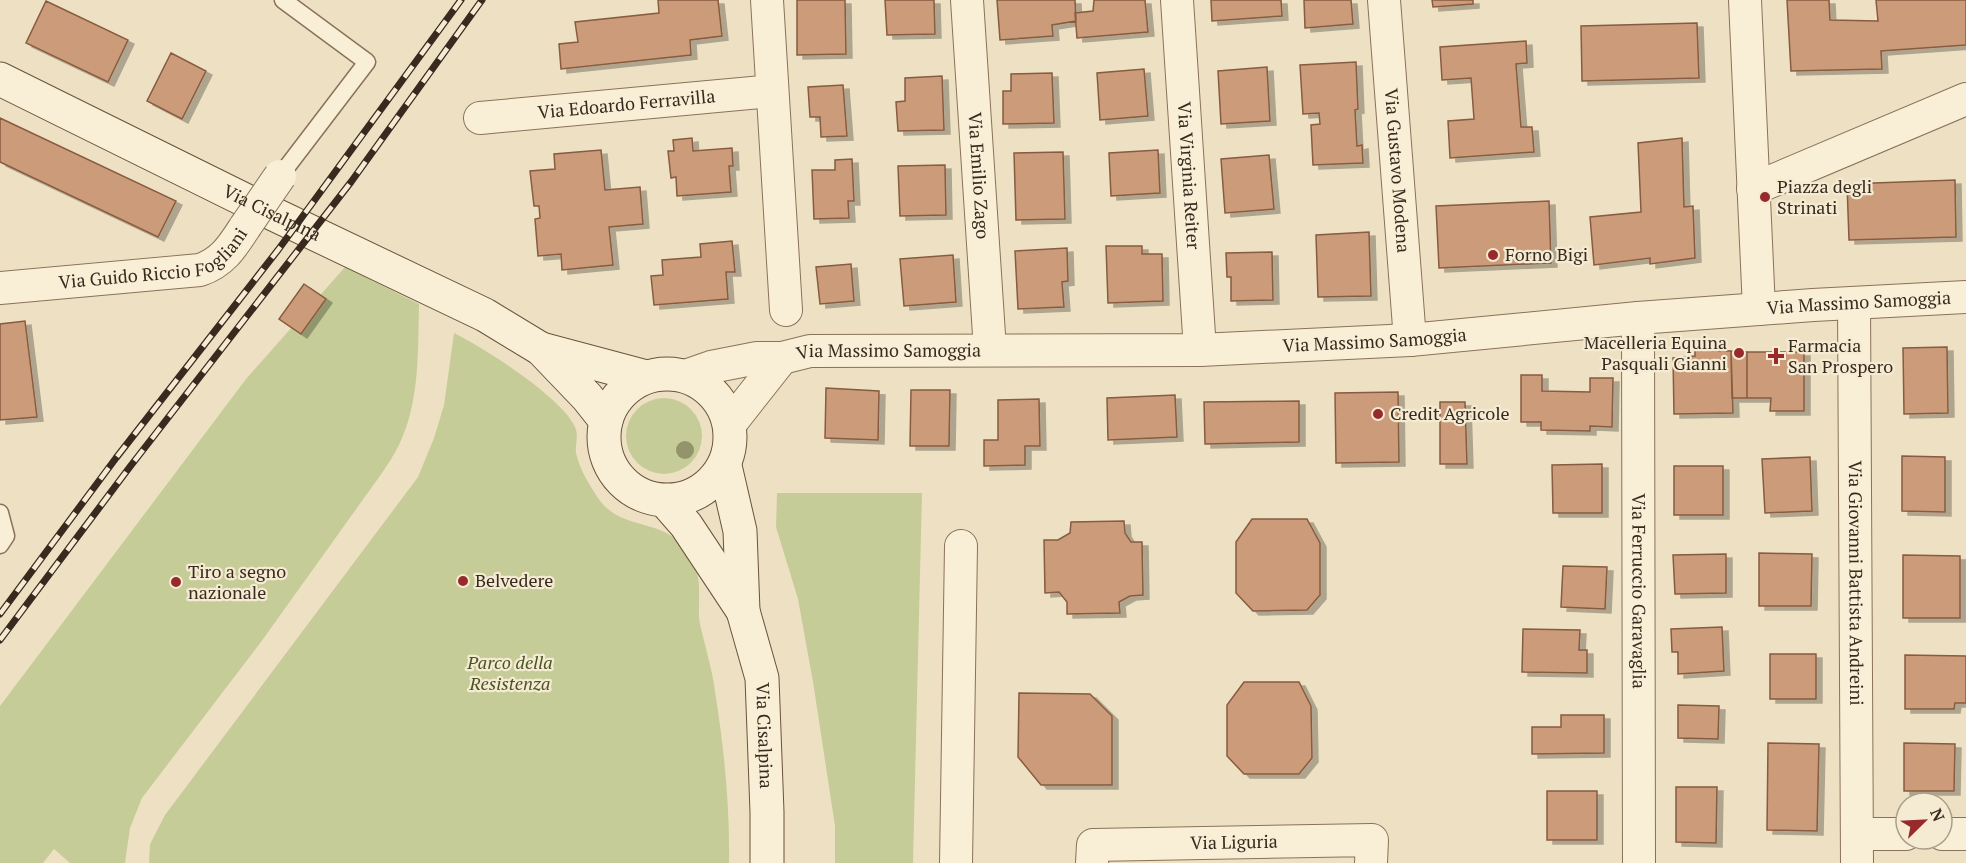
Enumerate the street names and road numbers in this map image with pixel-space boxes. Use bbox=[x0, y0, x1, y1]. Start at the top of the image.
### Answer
street label: Via Edoardo Ferravilla bbox=[536, 83, 716, 124]
street label: Via Gustavo Modena bbox=[1380, 87, 1416, 254]
street label: Via Virginia Reiter bbox=[1173, 101, 1206, 250]
street label: Via Emilio Zago bbox=[963, 111, 996, 240]
street label: Via Cisalpina bbox=[219, 178, 325, 246]
street label: Via Guido Riccio Fogliani bbox=[58, 223, 252, 294]
street label: Via Massimo Samoggia bbox=[1766, 285, 1952, 319]
street label: Via Massimo Samoggia bbox=[1282, 322, 1468, 357]
street label: Via Massimo Samoggia bbox=[794, 338, 981, 365]
street label: Via Giovanni Battista Andreini bbox=[1844, 460, 1869, 706]
street label: Via Ferruccio Garavaglia bbox=[1627, 493, 1652, 689]
street label: Via Cisalpina bbox=[751, 682, 779, 789]
street label: Via Liguria bbox=[1190, 829, 1278, 854]

